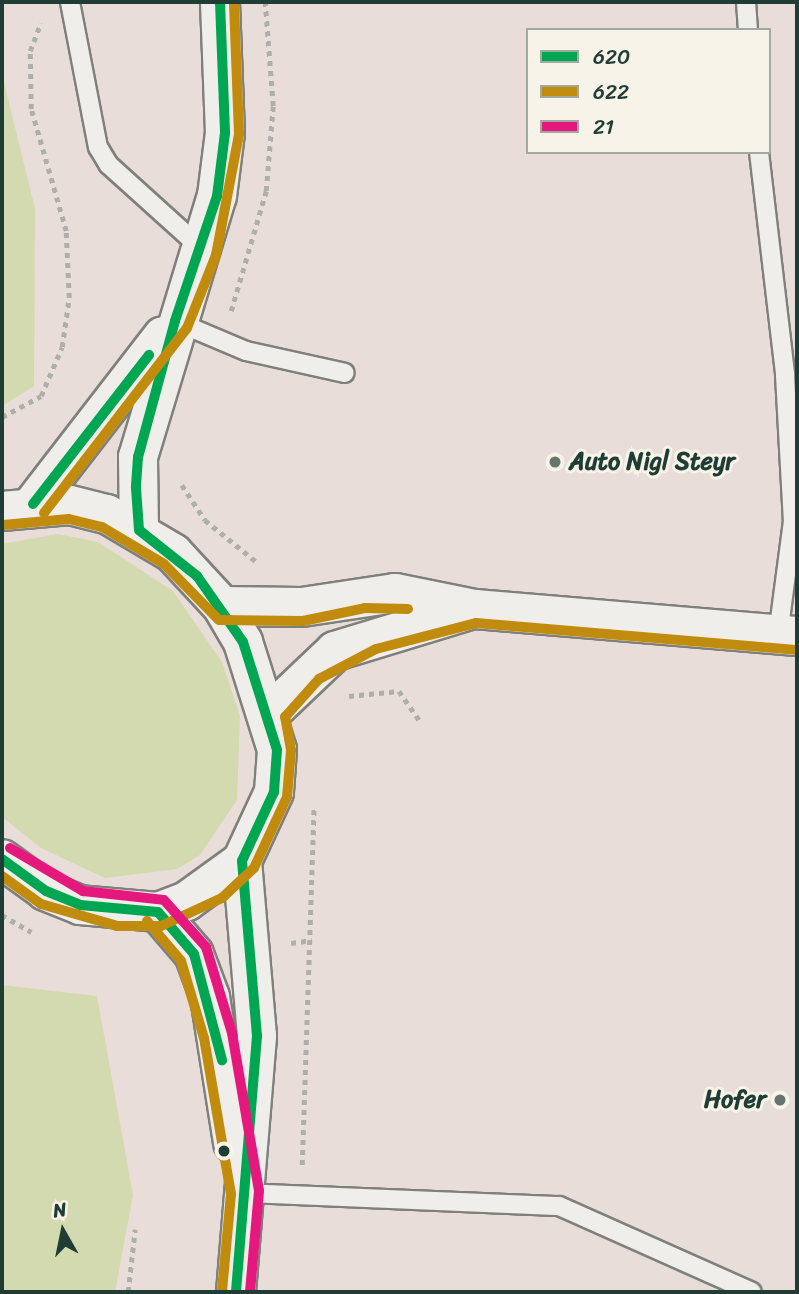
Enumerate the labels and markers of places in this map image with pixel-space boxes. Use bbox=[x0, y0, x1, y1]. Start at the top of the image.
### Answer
place label: Auto Nigl Steyr bbox=[569, 448, 735, 476]
marker: Auto Nigl Steyr bbox=[547, 454, 563, 470]
place label: Hofer bbox=[704, 1086, 766, 1114]
marker: Hofer bbox=[772, 1092, 788, 1108]
unlabelled marker bbox=[217, 1144, 231, 1158]

